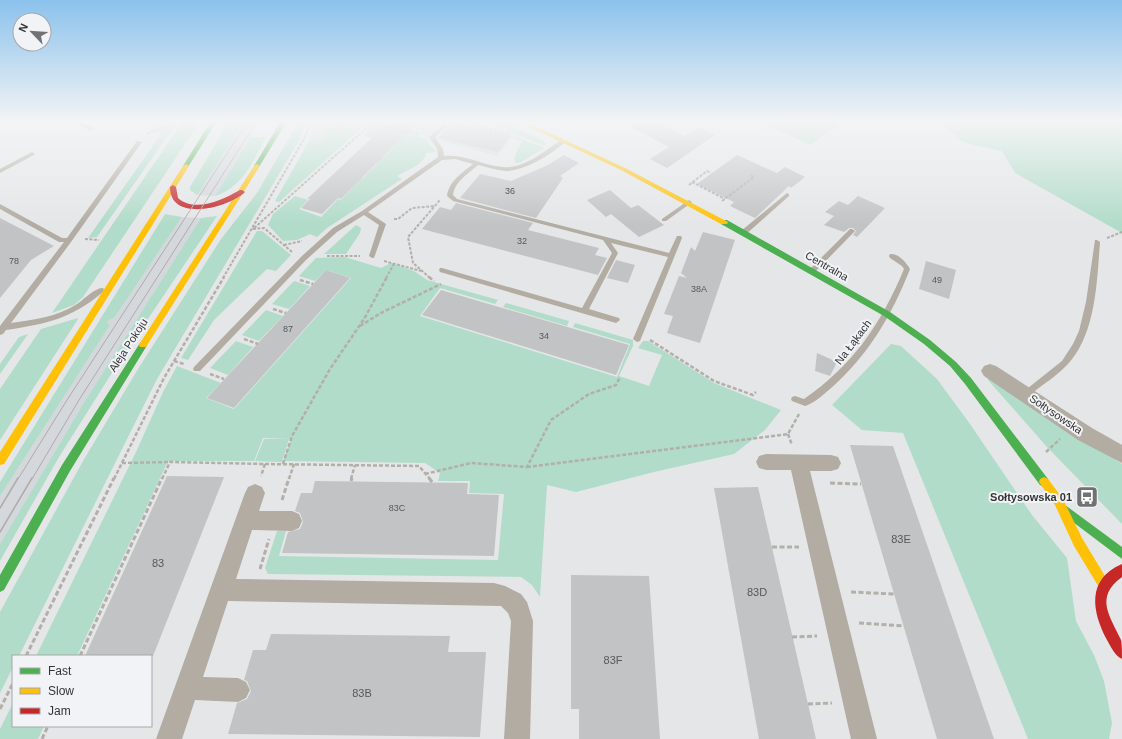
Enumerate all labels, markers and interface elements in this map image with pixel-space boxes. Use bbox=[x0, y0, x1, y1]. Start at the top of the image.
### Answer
north arrow bbox=[12, 12, 52, 52]
text: N bbox=[16, 22, 30, 34]
house number: 36 bbox=[505, 186, 515, 196]
house number: 32 bbox=[517, 236, 527, 246]
street label: Centralna bbox=[803, 249, 851, 284]
house number: 78 bbox=[9, 256, 19, 266]
house number: 49 bbox=[932, 275, 942, 285]
house number: 38A bbox=[691, 284, 707, 294]
street label: Aleja Pokoju bbox=[106, 316, 150, 374]
street label: Na Łąkach bbox=[832, 317, 874, 367]
house number: 87 bbox=[283, 324, 293, 334]
house number: 34 bbox=[539, 331, 549, 341]
street label: Sołtysowska bbox=[1027, 392, 1085, 437]
bus stop icon: Sołtysowska 01 bbox=[1074, 484, 1100, 510]
place label: Sołtysowska 01 bbox=[990, 491, 1072, 503]
house number: 83C bbox=[389, 503, 406, 513]
house number: 83E bbox=[891, 533, 911, 545]
house number: 83 bbox=[152, 557, 164, 569]
house number: 83D bbox=[747, 586, 767, 598]
house number: 83F bbox=[604, 654, 623, 666]
legend bbox=[12, 655, 152, 727]
text: Fast bbox=[48, 664, 72, 678]
text: Slow bbox=[48, 684, 74, 698]
house number: 83B bbox=[352, 687, 372, 699]
text: Jam bbox=[48, 704, 71, 718]

